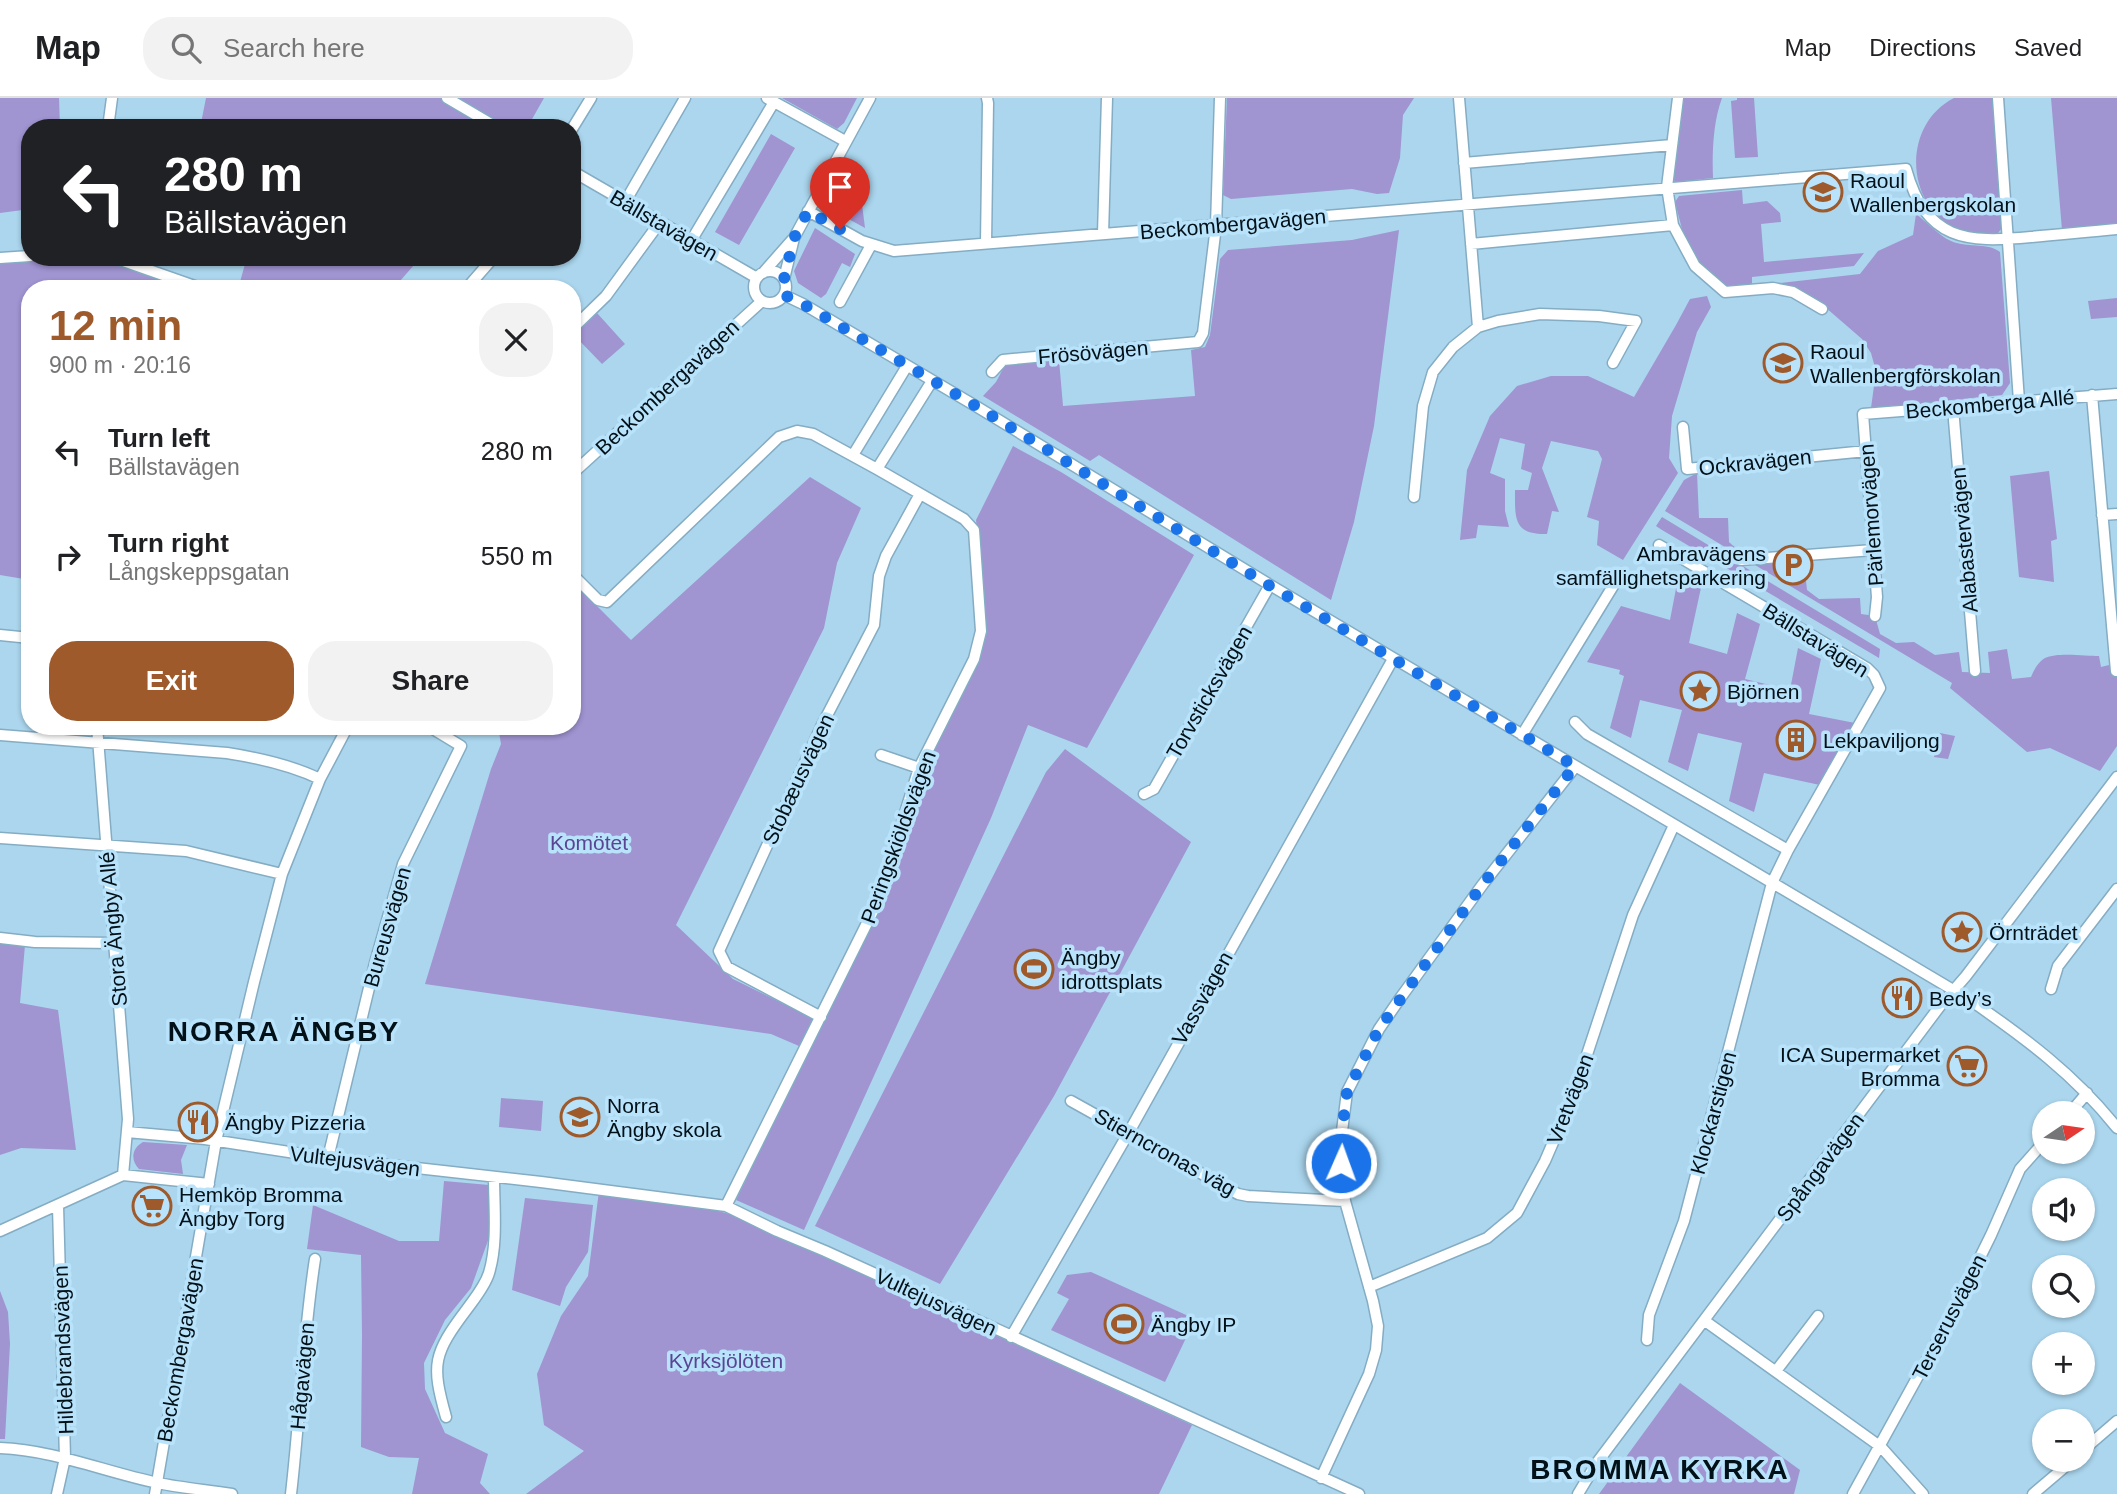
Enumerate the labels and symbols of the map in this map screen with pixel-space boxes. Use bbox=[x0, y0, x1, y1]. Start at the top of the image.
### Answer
pin bbox=[810, 157, 870, 229]
place label: Raoul Wallenbergskolan bbox=[1850, 169, 2016, 216]
school or university icon: Raoul Wallenbergskolan bbox=[1802, 171, 1844, 213]
street label: Bällstavägen bbox=[606, 185, 722, 265]
street label: Beckombergavägen bbox=[1139, 204, 1327, 244]
street label: Beckombergavägen bbox=[591, 315, 743, 459]
street label: Frösövägen bbox=[1037, 336, 1149, 368]
place label: Raoul Wallenbergförskolan bbox=[1810, 340, 2001, 387]
school or university icon: Raoul Wallenbergförskolan bbox=[1762, 342, 1804, 384]
street label: Beckomberga Allé bbox=[1905, 385, 2075, 423]
street label: Pärlemorvägen bbox=[1855, 443, 1887, 587]
street label: Ockravägen bbox=[1697, 445, 1813, 479]
street label: Alabastervägen bbox=[1946, 466, 1982, 614]
place label: Ambravägens samfällighetsparkering bbox=[1556, 542, 1766, 589]
parking icon: Ambravägens samfällighetsparkering bbox=[1772, 544, 1814, 586]
street label: Bällstavägen bbox=[1759, 598, 1873, 682]
street label: Torvsticksvägen bbox=[1162, 622, 1256, 762]
place icon: Björnen bbox=[1679, 670, 1721, 712]
place label: Björnen bbox=[1727, 680, 1799, 703]
street label: Stobæusvägen bbox=[758, 710, 838, 848]
building icon: Lekpaviljong bbox=[1775, 719, 1817, 761]
place label: Lekpaviljong bbox=[1823, 729, 1940, 752]
street label: Peringskiöldsvägen bbox=[856, 748, 940, 926]
park label: Komötet bbox=[550, 831, 628, 854]
street label: Stora Ängby Allé bbox=[95, 851, 131, 1007]
street label: Bureusvägen bbox=[359, 864, 415, 990]
place icon: Örnträdet bbox=[1941, 911, 1983, 953]
place label: Örnträdet bbox=[1989, 921, 2078, 944]
place label: Ängby idrottsplats bbox=[1061, 946, 1163, 993]
sports icon: Ängby idrottsplats bbox=[1013, 948, 1055, 990]
street label: Vassvägen bbox=[1167, 948, 1237, 1048]
restaurant icon: Bedy’s bbox=[1881, 977, 1923, 1019]
place label: Bedy’s bbox=[1929, 987, 1992, 1010]
district label: NORRA ÄNGBY bbox=[168, 1016, 400, 1047]
place label: ICA Supermarket Bromma bbox=[1780, 1043, 1940, 1090]
supermarket icon: ICA Supermarket Bromma bbox=[1946, 1045, 1988, 1087]
street label: Klockarstigen bbox=[1686, 1049, 1740, 1177]
street label: Vretvägen bbox=[1542, 1051, 1598, 1147]
place label: Norra Ängby skola bbox=[607, 1094, 722, 1141]
school or university icon: Norra Ängby skola bbox=[559, 1096, 601, 1138]
restaurant icon: Ängby Pizzeria bbox=[177, 1101, 219, 1143]
north arrow bbox=[2032, 1101, 2095, 1164]
street label: Stierncronas väg bbox=[1091, 1104, 1239, 1200]
street label: Spångavägen bbox=[1772, 1108, 1868, 1226]
place label: Ängby Pizzeria bbox=[225, 1111, 365, 1134]
position arrow bbox=[1304, 1126, 1378, 1200]
street label: Vultejusvägen bbox=[289, 1142, 421, 1180]
place label: Hemköp Bromma Ängby Torg bbox=[179, 1183, 343, 1230]
supermarket icon: Hemköp Bromma Ängby Torg bbox=[131, 1185, 173, 1227]
street label: Terserusvägen bbox=[1907, 1250, 1991, 1384]
street label: Beckombergavägen bbox=[152, 1256, 208, 1444]
street label: Vultejusvägen bbox=[872, 1264, 1000, 1340]
street label: Hildebrandsvägen bbox=[49, 1265, 77, 1435]
sports icon: Ängby IP bbox=[1103, 1303, 1145, 1345]
place label: Ängby IP bbox=[1151, 1313, 1236, 1336]
street label: Hågavägen bbox=[286, 1321, 318, 1431]
park label: Kyrksjölöten bbox=[669, 1349, 783, 1372]
district label: BROMMA KYRKA bbox=[1530, 1454, 1790, 1485]

